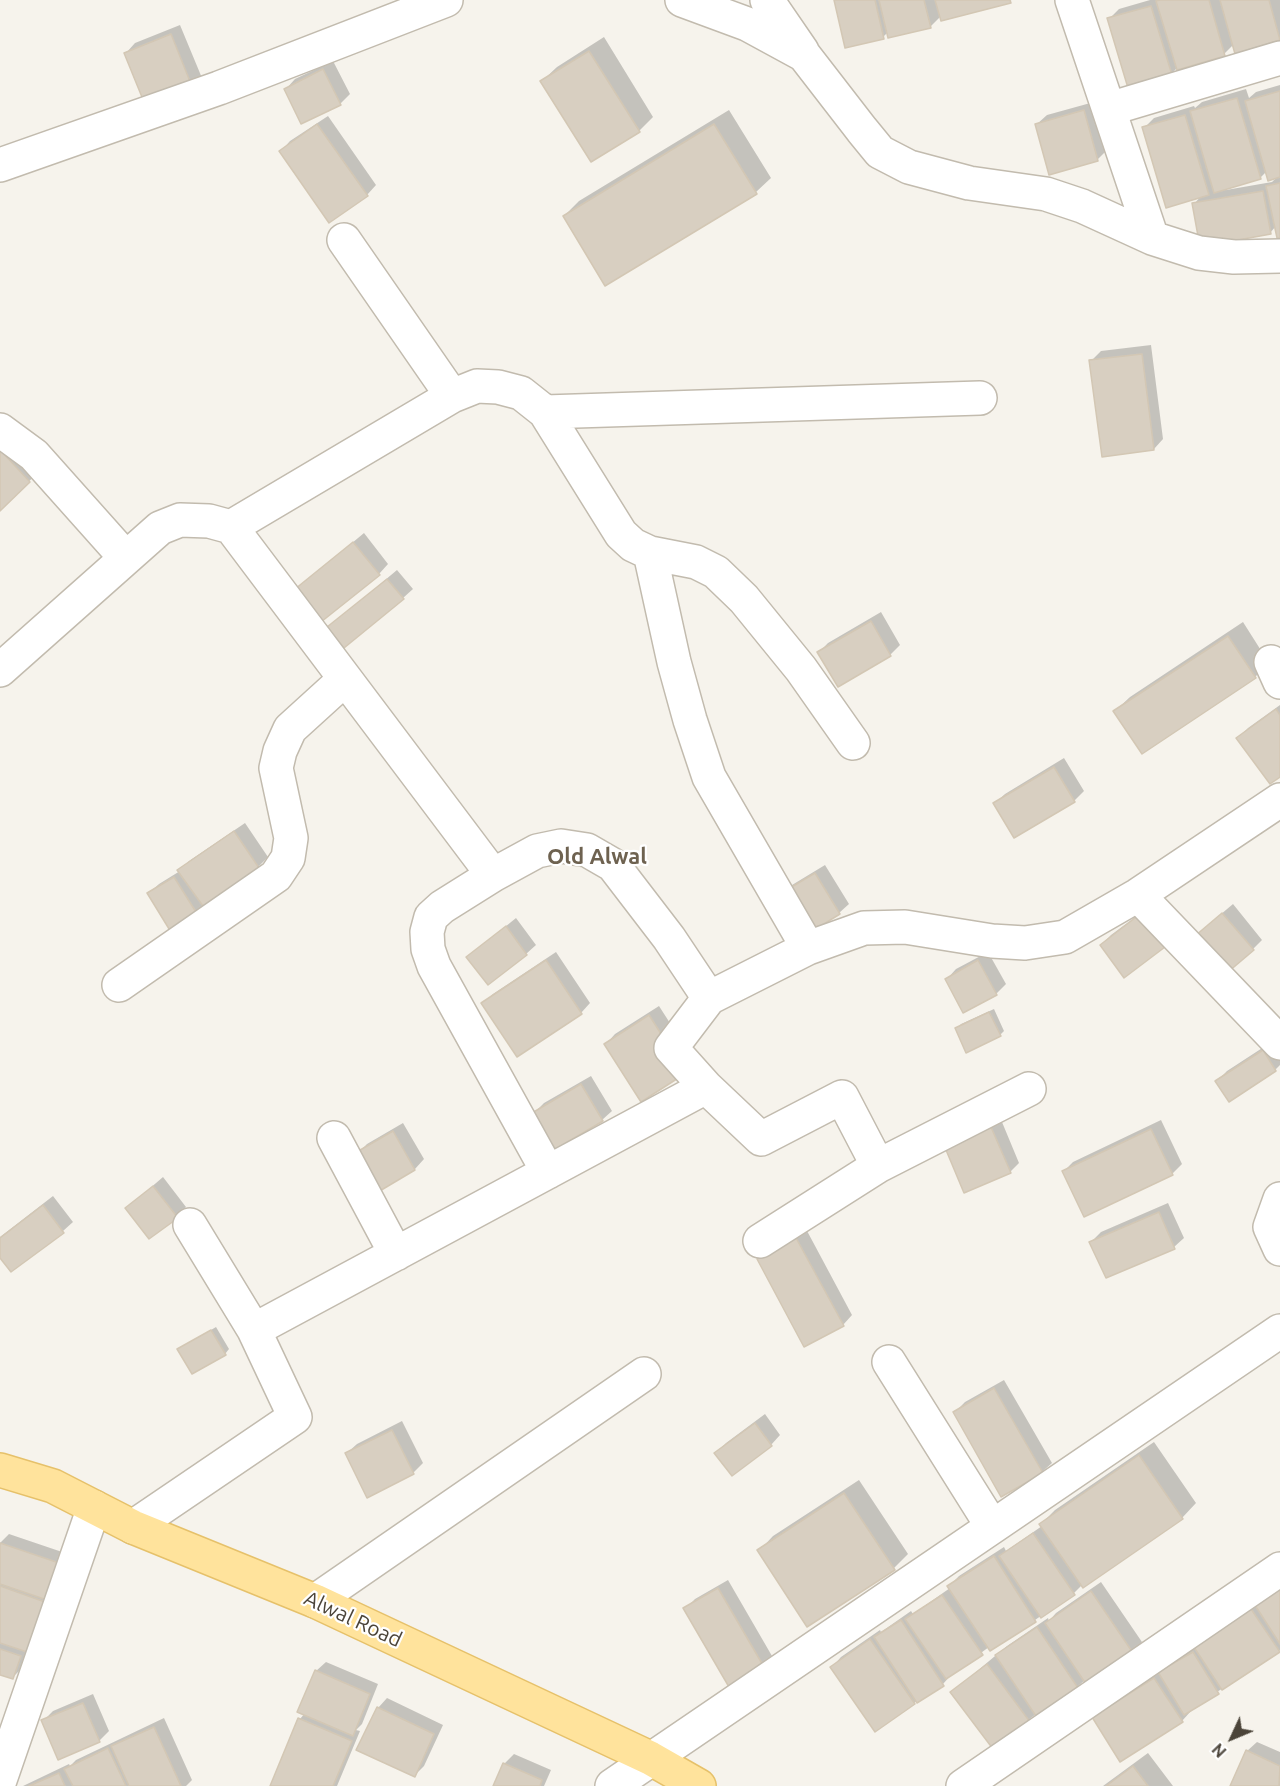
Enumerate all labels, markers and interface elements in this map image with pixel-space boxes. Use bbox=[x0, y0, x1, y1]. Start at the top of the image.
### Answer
district label: Old Alwal bbox=[547, 844, 647, 870]
street label: Alwal Road bbox=[300, 1585, 406, 1653]
north arrow bbox=[1202, 1708, 1262, 1768]
text: N bbox=[1208, 1740, 1230, 1761]

